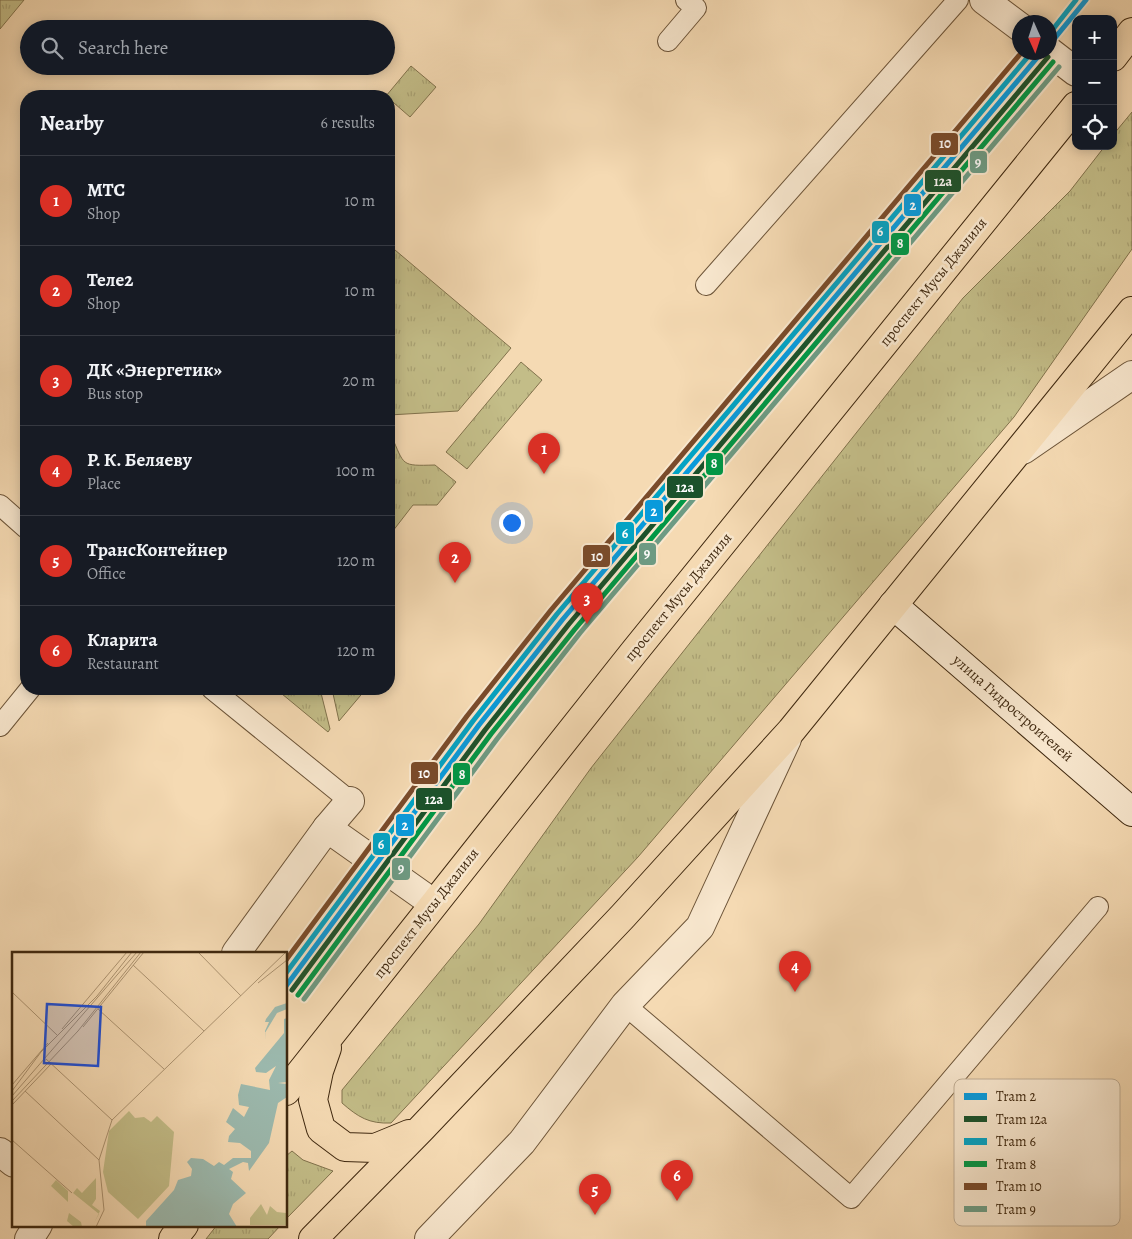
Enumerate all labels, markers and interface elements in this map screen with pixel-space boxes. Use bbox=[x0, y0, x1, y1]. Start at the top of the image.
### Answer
north arrow bbox=[1012, 15, 1057, 60]
map controls bbox=[1072, 15, 1117, 150]
button: + bbox=[1072, 15, 1117, 60]
search box bbox=[20, 20, 395, 75]
icon: search bbox=[38, 34, 66, 62]
text: Search here bbox=[78, 35, 168, 61]
button: − bbox=[1072, 60, 1117, 105]
button: locate bbox=[1072, 105, 1117, 150]
text: Nearby bbox=[40, 109, 103, 137]
text: 6 results bbox=[321, 112, 375, 134]
line badge: 10 bbox=[930, 132, 959, 156]
text: 10 bbox=[939, 134, 951, 153]
line badge: 9 bbox=[969, 150, 988, 174]
text: 9 bbox=[975, 153, 982, 172]
line badge: 12а bbox=[924, 169, 962, 193]
text: 12а bbox=[934, 172, 953, 191]
text: МТС bbox=[87, 177, 125, 203]
text: 1 bbox=[53, 190, 59, 212]
text: 10 m bbox=[345, 190, 375, 212]
line badge: 2 bbox=[903, 193, 922, 217]
text: 2 bbox=[910, 196, 917, 215]
text: Shop bbox=[87, 203, 120, 225]
street label: проспект Мусы Джалиля bbox=[875, 213, 991, 351]
line badge: 6 bbox=[871, 220, 890, 244]
text: 6 bbox=[877, 222, 884, 241]
line badge: 8 bbox=[890, 232, 910, 256]
text: 8 bbox=[897, 234, 904, 253]
text: Теле2 bbox=[87, 267, 133, 293]
text: 2 bbox=[52, 280, 60, 302]
text: 10 m bbox=[345, 280, 375, 302]
text: Shop bbox=[87, 293, 120, 315]
text: ДК «Энергетик» bbox=[87, 357, 222, 383]
text: 3 bbox=[53, 370, 59, 392]
text: 20 m bbox=[342, 370, 375, 392]
text: Bus stop bbox=[87, 383, 143, 405]
pin: 1 bbox=[528, 433, 560, 474]
text: Р. К. Беляеву bbox=[87, 447, 192, 473]
line badge: 8 bbox=[705, 452, 724, 476]
text: 8 bbox=[711, 454, 718, 473]
text: 4 bbox=[52, 460, 60, 482]
text: 100 m bbox=[336, 460, 375, 482]
text: Place bbox=[87, 473, 121, 495]
line badge: 12а bbox=[666, 475, 704, 499]
text: 12а bbox=[676, 478, 695, 497]
line badge: 2 bbox=[644, 499, 664, 523]
text: 2 bbox=[651, 502, 658, 521]
your location bbox=[499, 510, 525, 536]
line badge: 6 bbox=[615, 521, 635, 545]
text: 6 bbox=[622, 524, 629, 543]
street label: проспект Мусы Джалиля bbox=[620, 528, 736, 666]
text: ТрансКонтейнер bbox=[87, 537, 227, 563]
pin: 2 bbox=[439, 542, 471, 583]
line badge: 9 bbox=[638, 542, 657, 566]
line badge: 10 bbox=[582, 544, 611, 568]
text: 9 bbox=[644, 544, 651, 563]
text: 10 bbox=[591, 547, 603, 566]
text: 5 bbox=[53, 550, 59, 572]
text: 120 m bbox=[337, 550, 375, 572]
text: Office bbox=[87, 563, 126, 585]
pin: 3 bbox=[571, 583, 603, 624]
text: Кларита bbox=[87, 627, 158, 653]
text: 6 bbox=[52, 640, 60, 662]
text: 120 m bbox=[337, 640, 375, 662]
street label: улица Гидростроителей bbox=[948, 649, 1078, 766]
text: Restaurant bbox=[87, 653, 159, 675]
line badge: 10 bbox=[410, 761, 439, 785]
line badge: 8 bbox=[452, 762, 471, 786]
text: 10 bbox=[418, 764, 430, 783]
text: 8 bbox=[459, 765, 466, 784]
line badge: 12а bbox=[415, 787, 453, 811]
text: 12а bbox=[425, 790, 444, 809]
line badge: 2 bbox=[395, 813, 415, 837]
text: 2 bbox=[402, 816, 409, 835]
line badge: 6 bbox=[372, 832, 391, 856]
text: 6 bbox=[378, 835, 385, 854]
street label: проспект Мусы Джалиля bbox=[369, 844, 483, 982]
line badge: 9 bbox=[391, 857, 411, 881]
text: 9 bbox=[398, 859, 405, 878]
pin: 4 bbox=[779, 951, 811, 992]
inset map bbox=[12, 952, 288, 1226]
legend bbox=[954, 1079, 1120, 1226]
text: Tram 2 bbox=[996, 1087, 1036, 1106]
text: Tram 12а bbox=[996, 1110, 1048, 1129]
text: Tram 6 bbox=[996, 1132, 1036, 1151]
text: Tram 8 bbox=[996, 1155, 1036, 1174]
pin: 6 bbox=[661, 1160, 693, 1201]
pin: 5 bbox=[579, 1174, 611, 1215]
text: Tram 10 bbox=[996, 1177, 1042, 1196]
text: Tram 9 bbox=[996, 1200, 1036, 1219]

